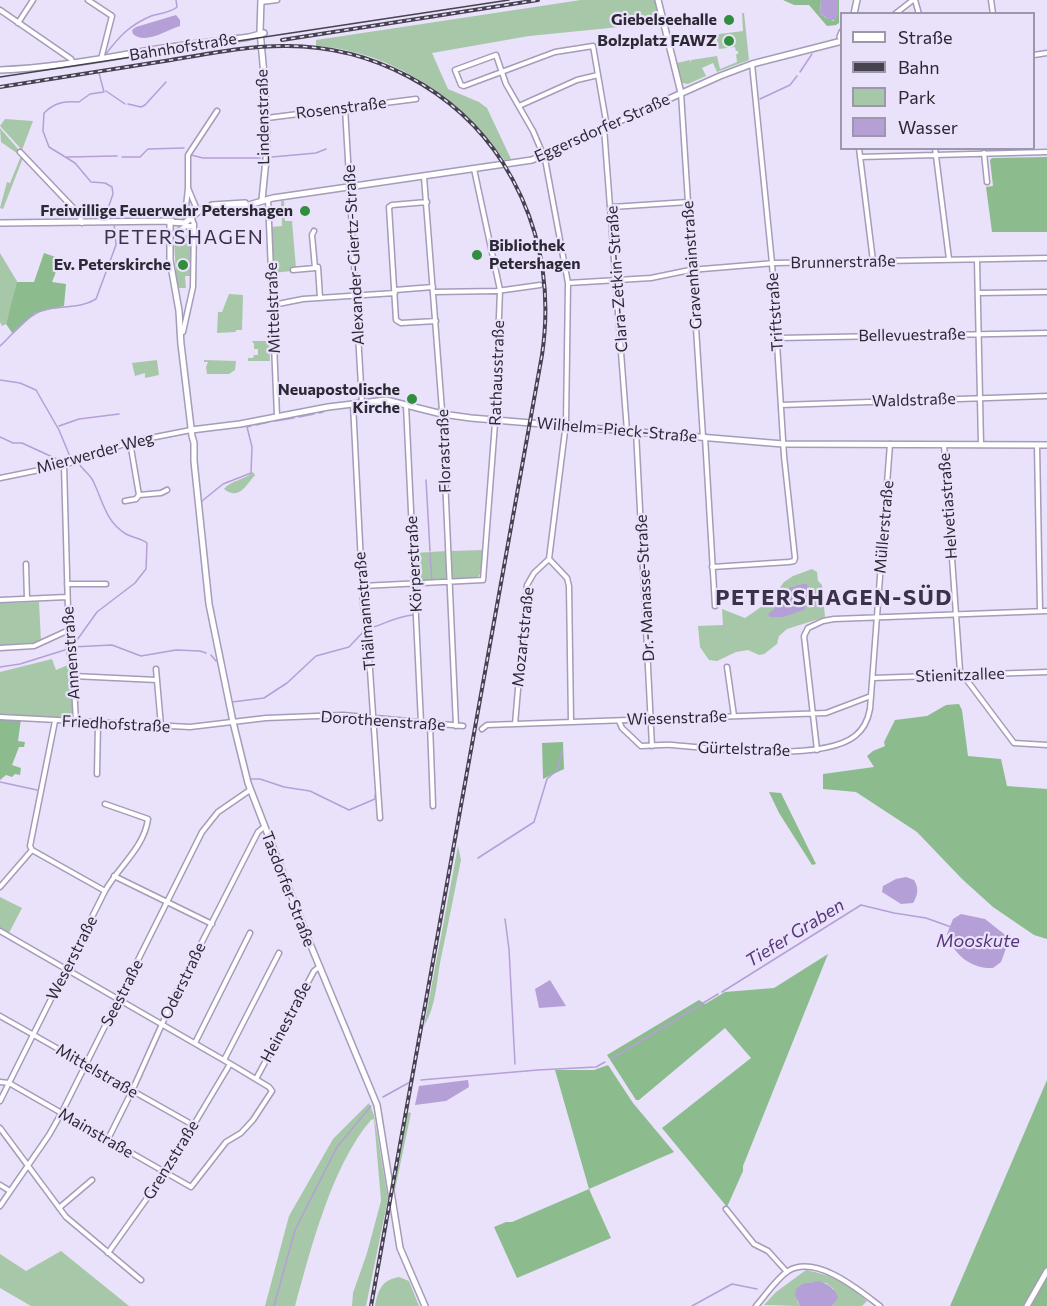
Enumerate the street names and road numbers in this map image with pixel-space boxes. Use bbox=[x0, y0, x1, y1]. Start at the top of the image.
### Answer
street label: Bahnhofstraße bbox=[128, 29, 238, 65]
street label: Lindenstraße bbox=[253, 69, 273, 165]
street label: Eggersdorfer Straße bbox=[531, 90, 673, 166]
street label: Rosenstraße bbox=[295, 93, 387, 123]
street label: Alexander-Giertz-Straße bbox=[340, 164, 368, 346]
street label: Gravenhainstraße bbox=[678, 200, 706, 330]
street label: Clara-Zetkin-Straße bbox=[602, 205, 632, 353]
street label: Brunnerstraße bbox=[790, 251, 896, 273]
street label: Mittelstraße bbox=[262, 262, 284, 354]
street label: Triftstraße bbox=[763, 272, 787, 352]
street label: Rathausstraße bbox=[486, 320, 508, 426]
street label: Bellevuestraße bbox=[858, 324, 966, 346]
street label: Waldstraße bbox=[872, 389, 956, 411]
street label: Florastraße bbox=[433, 409, 455, 493]
street label: Wilhelm-Pieck-Straße bbox=[536, 413, 698, 447]
street label: Mierwerder Weg bbox=[34, 428, 156, 478]
street label: Helvetiastraße bbox=[935, 452, 961, 560]
street label: Müllerstraße bbox=[870, 480, 898, 574]
street label: Dr.-Manasse-Straße bbox=[632, 514, 658, 662]
street label: Körperstraße bbox=[402, 515, 426, 613]
street label: Thälmannstraße bbox=[350, 551, 380, 671]
street label: Mozartstraße bbox=[508, 586, 538, 688]
street label: Annenstraße bbox=[58, 606, 84, 700]
street label: Stienitzallee bbox=[915, 664, 1005, 686]
street label: Dorotheenstraße bbox=[320, 707, 446, 735]
street label: Wiesenstraße bbox=[627, 707, 727, 729]
street label: Friedhofstraße bbox=[61, 712, 171, 736]
street label: Gürtelstraße bbox=[697, 738, 791, 760]
street label: Tasdorfer Straße bbox=[257, 829, 319, 949]
street label: Weserstraße bbox=[43, 913, 101, 1003]
street label: Oderstraße bbox=[156, 939, 210, 1023]
street label: Seestraße bbox=[97, 956, 147, 1030]
street label: Heinestraße bbox=[257, 978, 315, 1066]
street label: Mittelstraße bbox=[53, 1040, 141, 1102]
street label: Mainstraße bbox=[55, 1104, 137, 1162]
street label: Grenzstraße bbox=[139, 1117, 203, 1203]

